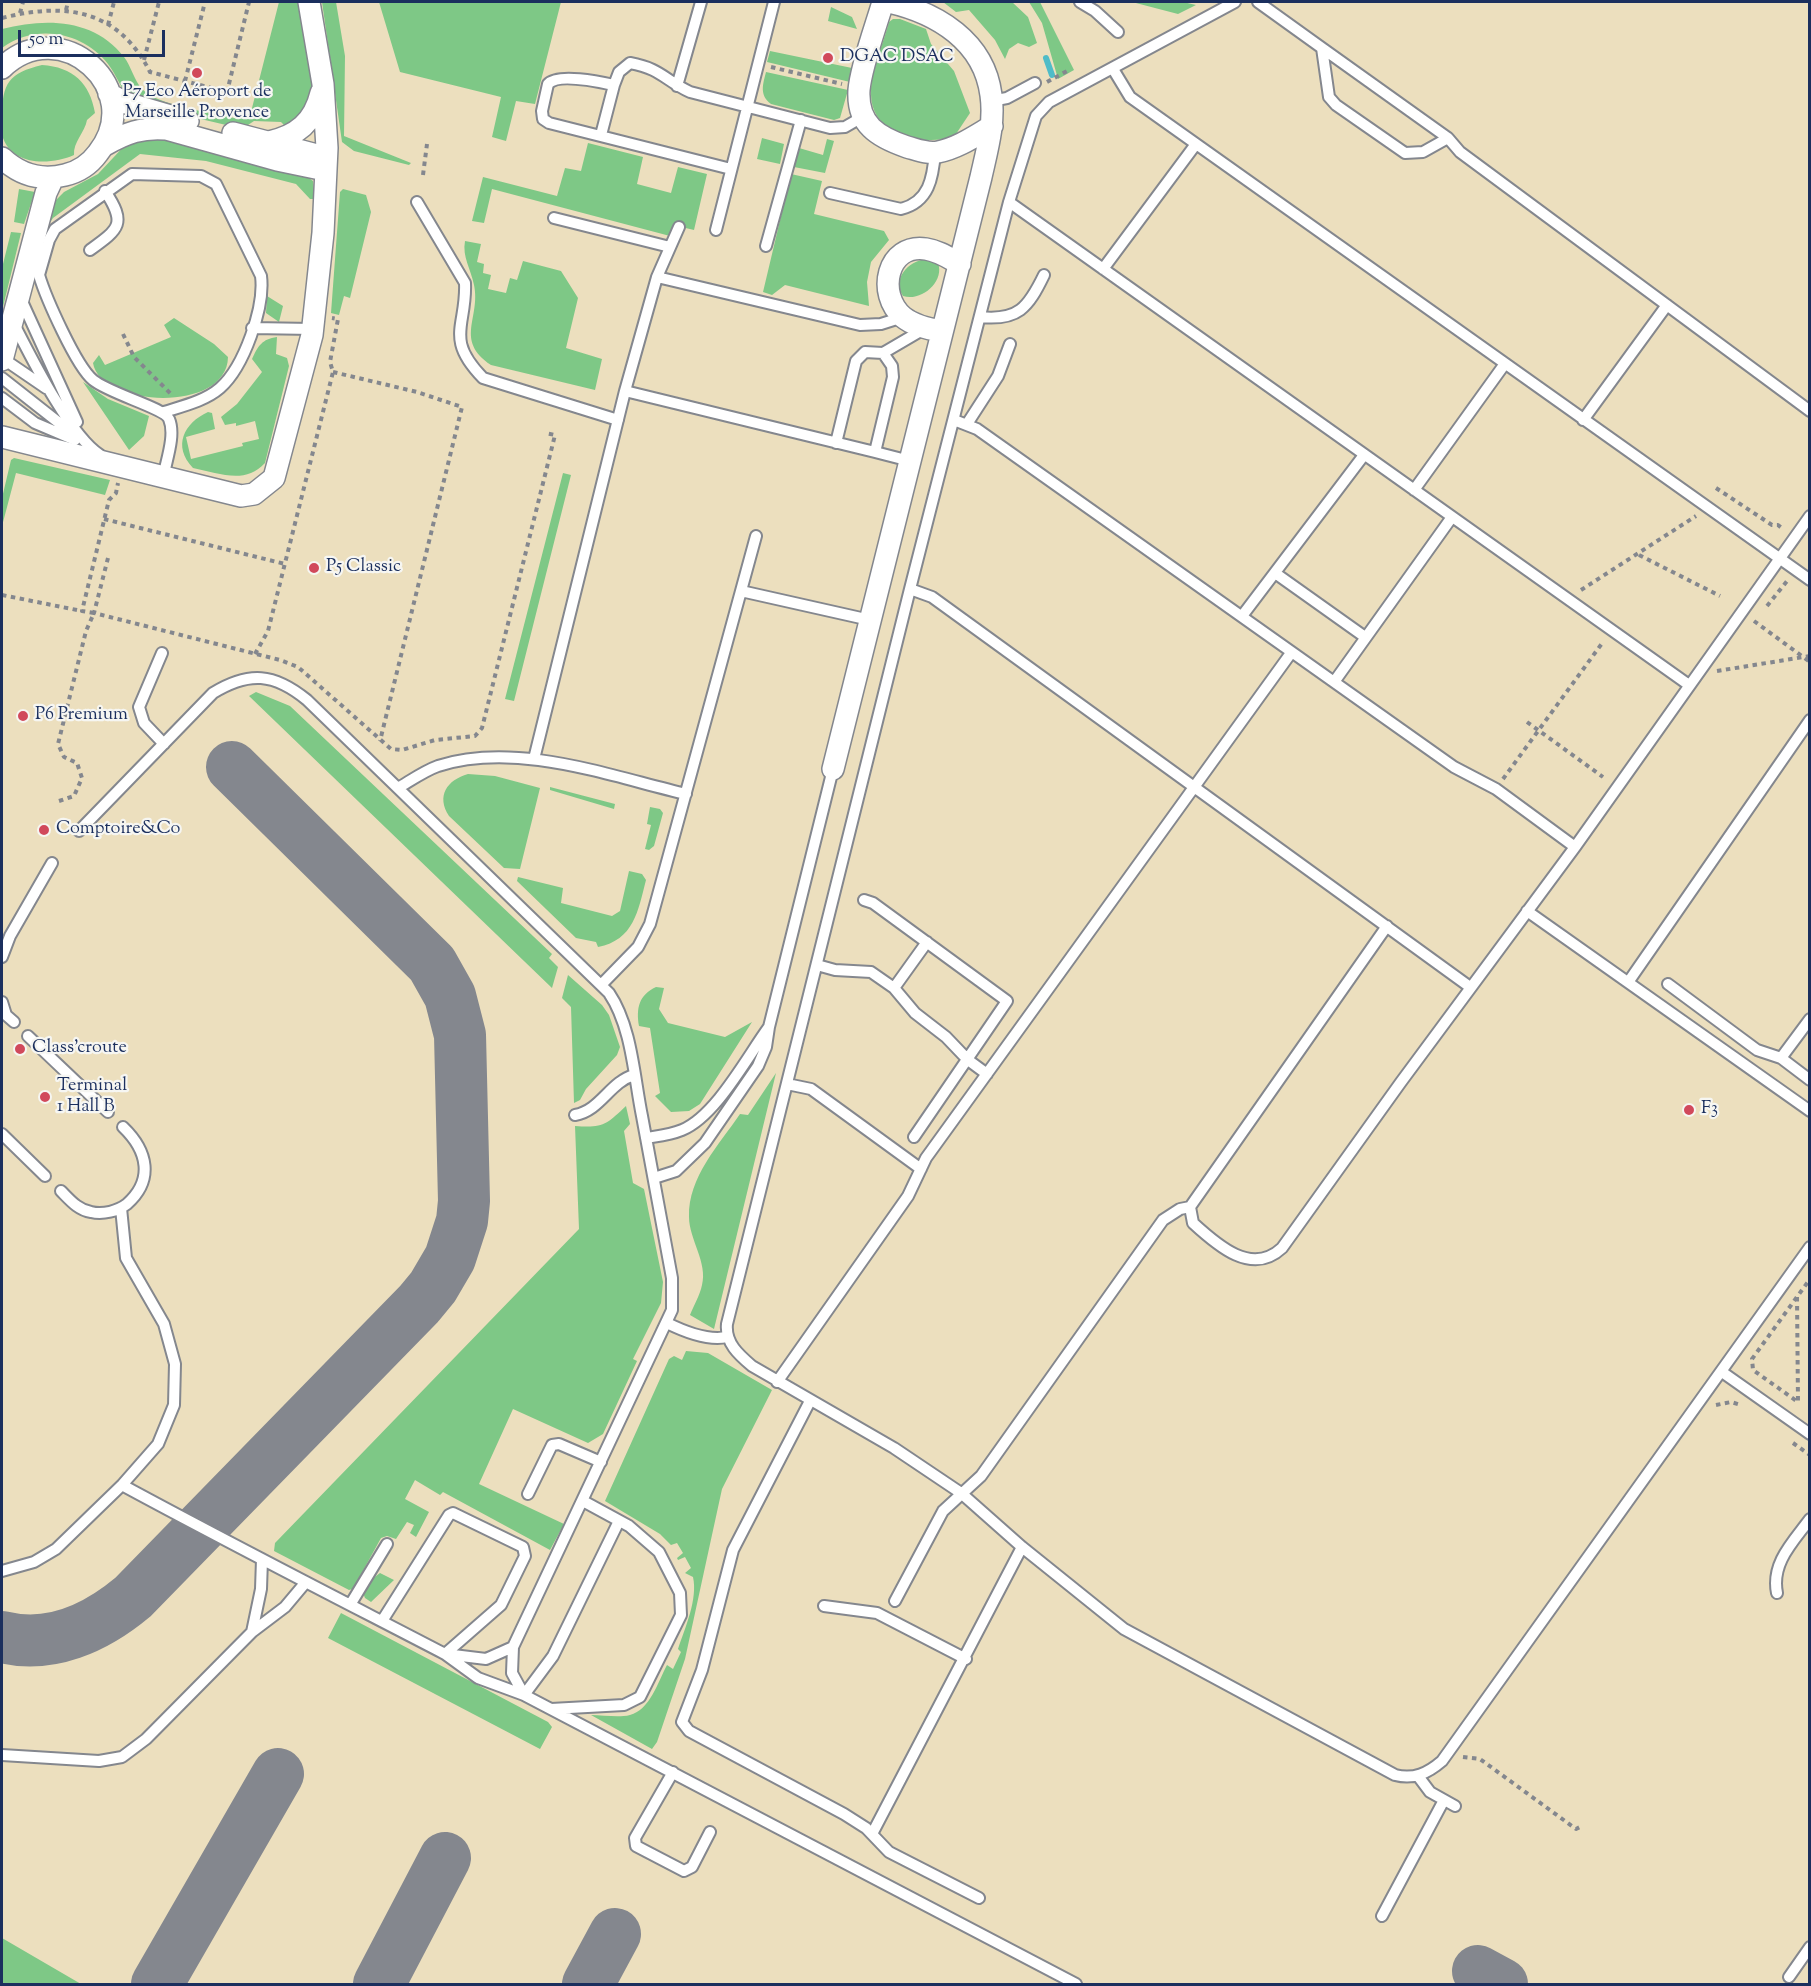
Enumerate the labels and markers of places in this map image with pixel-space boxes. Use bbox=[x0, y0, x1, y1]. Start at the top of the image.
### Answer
place label: DGAC DSAC bbox=[840, 47, 954, 69]
marker: DGAC DSAC bbox=[821, 51, 835, 65]
marker: P7 Eco Aéroport de Marseille Provence bbox=[190, 66, 204, 80]
place label: P7 Eco Aéroport de Marseille Provence bbox=[123, 82, 271, 124]
place label: P5 Classic bbox=[326, 557, 401, 579]
marker: P5 Classic bbox=[307, 561, 321, 575]
place label: P6 Premium bbox=[35, 705, 128, 727]
marker: P6 Premium bbox=[16, 709, 30, 723]
place label: Comptoire&Co bbox=[56, 819, 180, 841]
marker: Comptoire&Co bbox=[37, 823, 51, 837]
place label: Class'croute bbox=[32, 1038, 127, 1060]
marker: Class'croute bbox=[13, 1042, 27, 1056]
place label: Terminal 1 Hall B bbox=[57, 1076, 127, 1118]
marker: Terminal 1 Hall B bbox=[38, 1090, 52, 1104]
place label: F3 bbox=[1701, 1099, 1718, 1121]
marker: F3 bbox=[1682, 1103, 1696, 1117]

